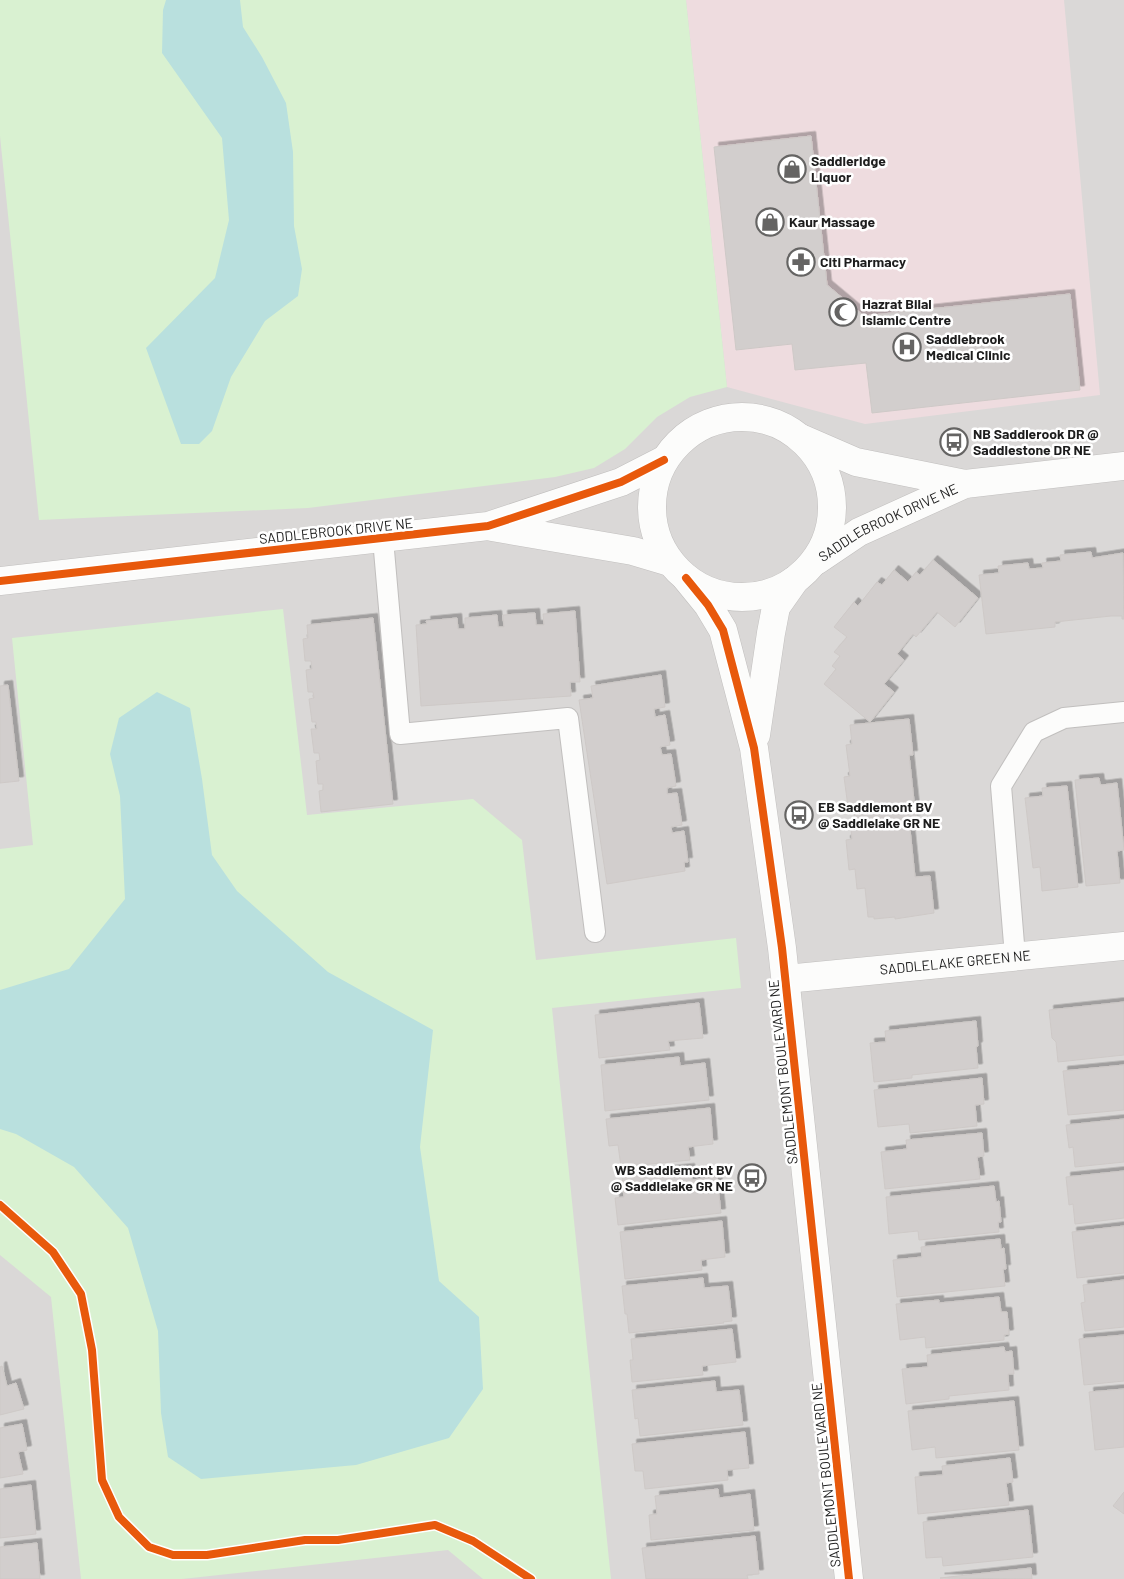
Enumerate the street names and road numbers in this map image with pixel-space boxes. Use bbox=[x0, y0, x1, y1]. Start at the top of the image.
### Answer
street label: SADDLEBROOK DRIVE NE bbox=[815, 479, 960, 565]
street label: SADDLEBROOK DRIVE NE bbox=[258, 514, 414, 547]
street label: SADDLELAKE GREEN NE bbox=[879, 946, 1031, 978]
street label: SADDLEMONT BOULEVARD NE bbox=[764, 979, 801, 1165]
street label: SADDLEMONT BOULEVARD NE bbox=[807, 1382, 844, 1568]

